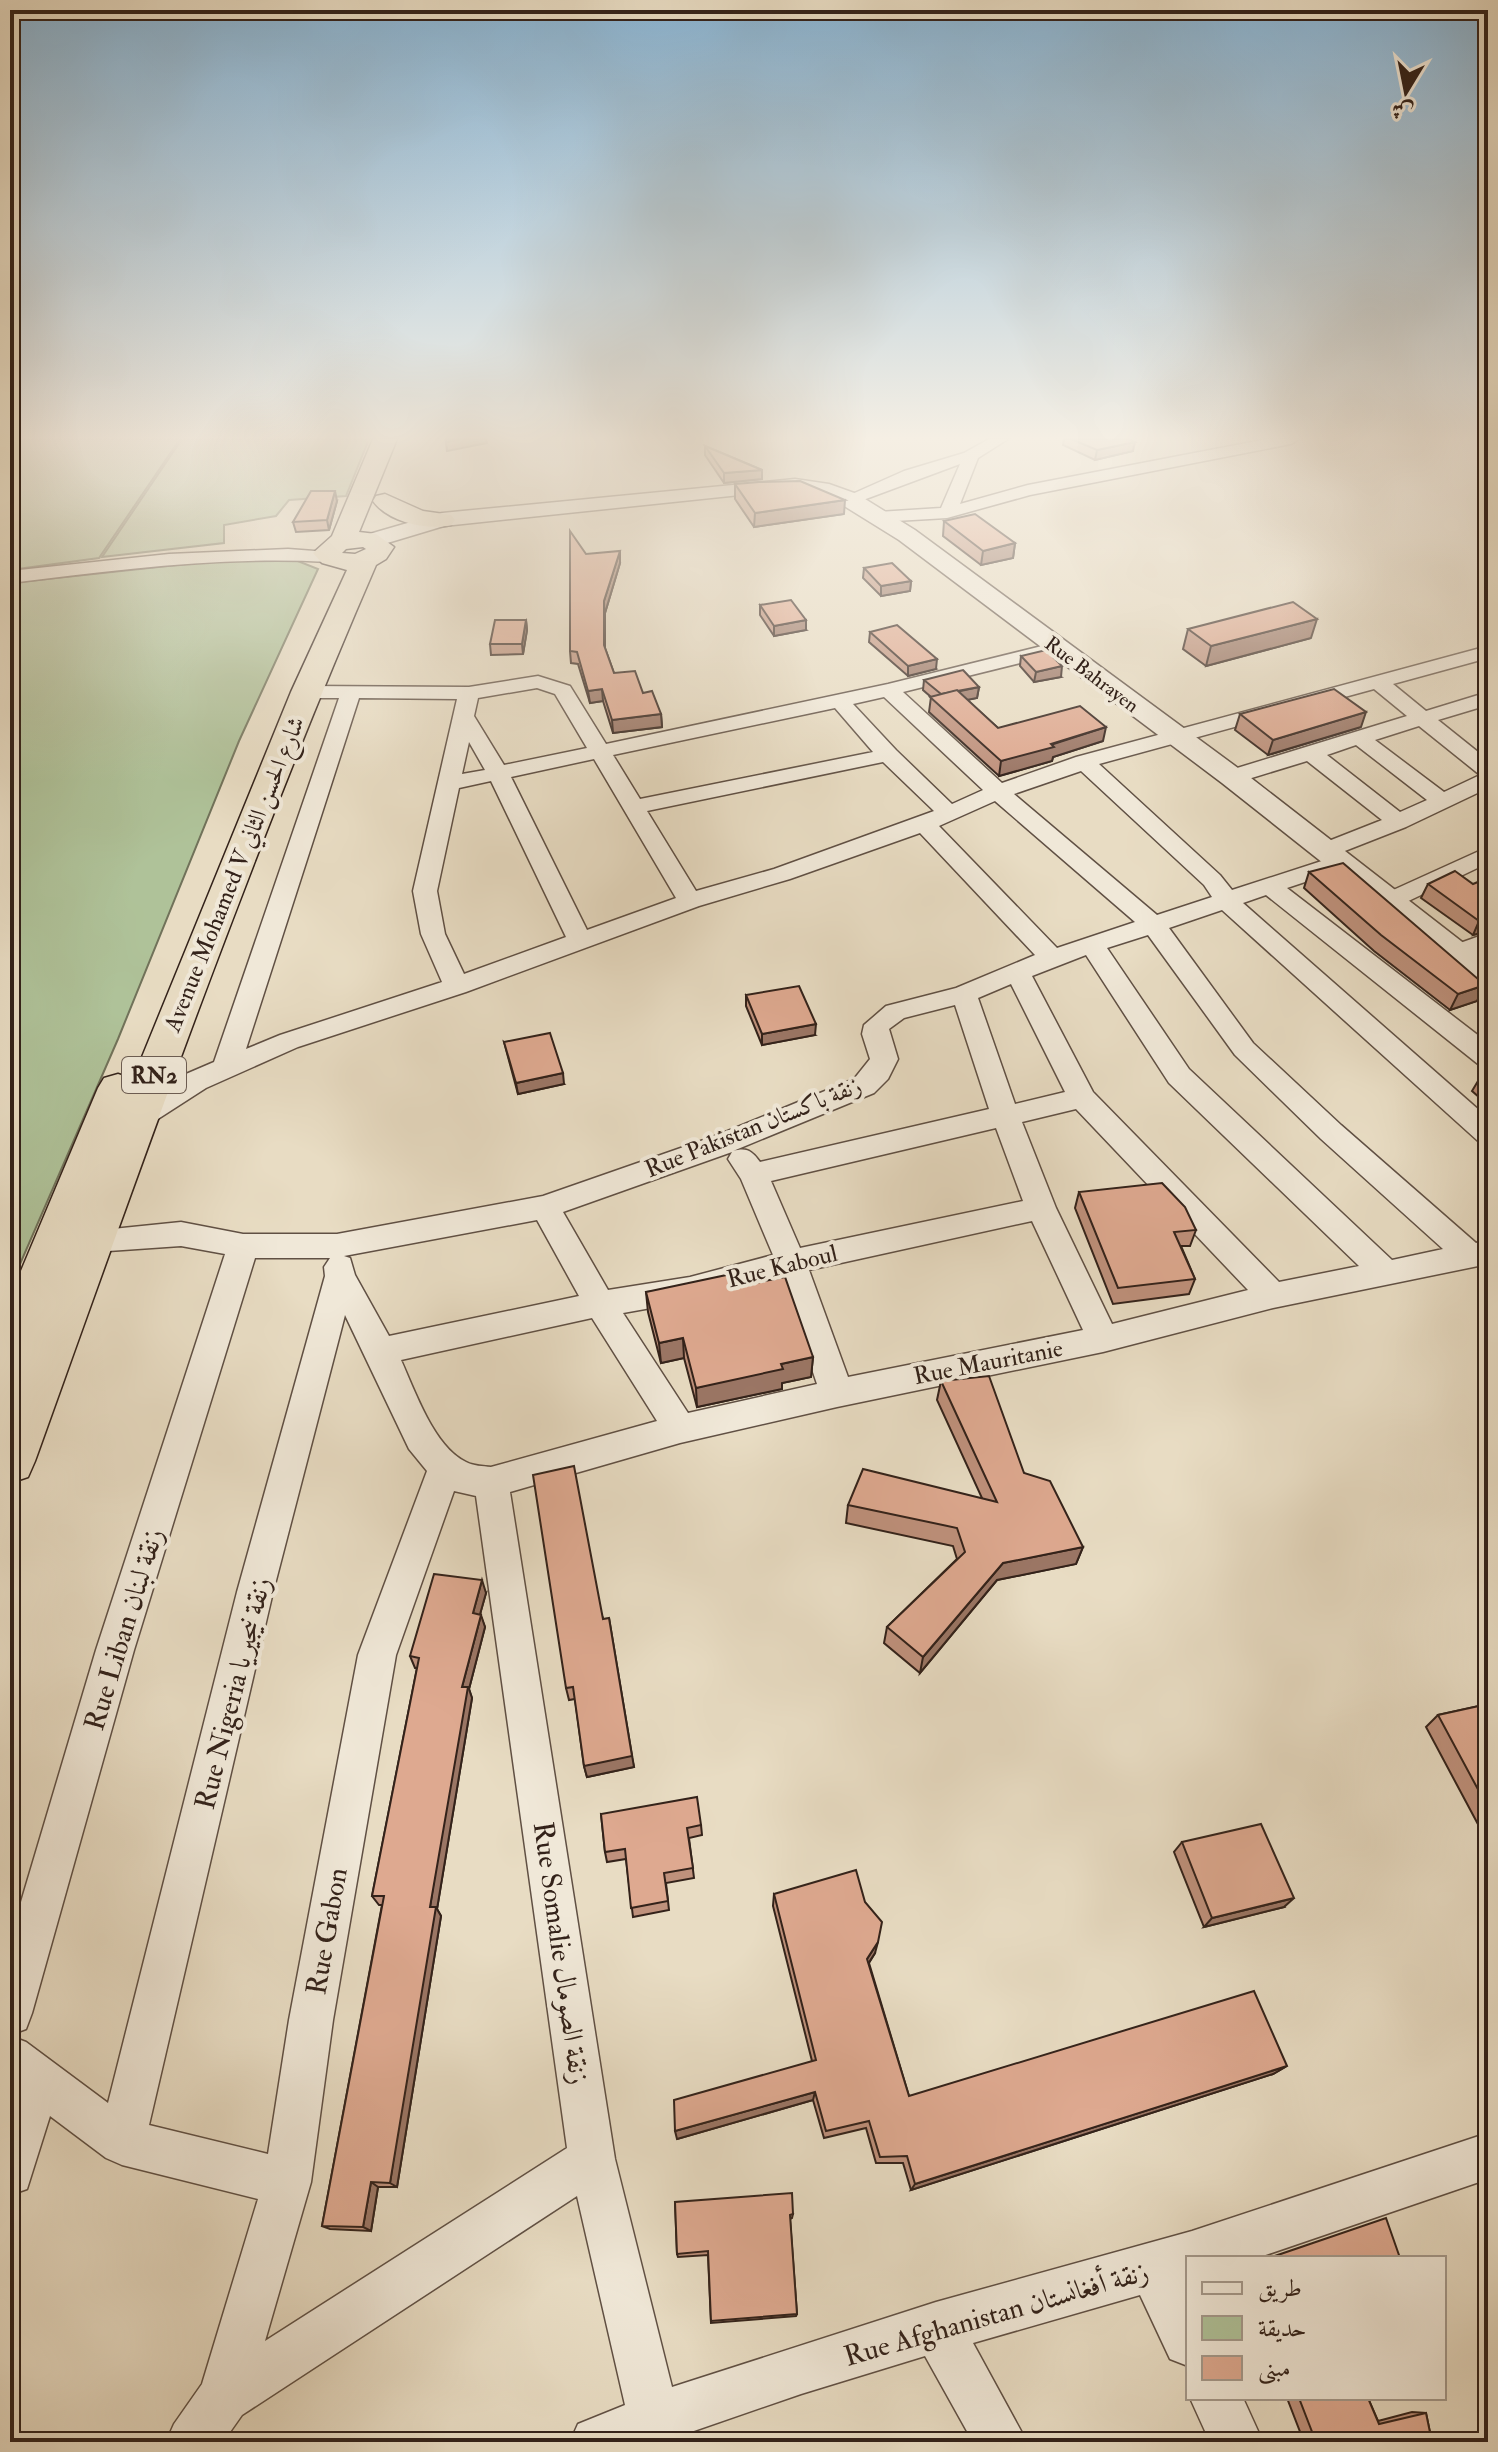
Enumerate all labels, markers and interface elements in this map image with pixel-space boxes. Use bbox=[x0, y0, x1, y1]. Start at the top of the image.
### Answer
north arrow bbox=[1366, 52, 1446, 132]
text: ش bbox=[1390, 95, 1416, 126]
street label: Rue Bahrayen bbox=[1040, 631, 1144, 718]
street label: Avenue Mohamed V شارع الحسن الثاني bbox=[157, 712, 316, 1039]
road number: RN2 bbox=[122, 1057, 186, 1093]
street label: Rue Pakistan زنقة باكستان bbox=[640, 1070, 866, 1185]
street label: Rue Kaboul bbox=[724, 1238, 841, 1295]
street label: Rue Mauritanie bbox=[911, 1333, 1065, 1392]
street label: Rue Liban زنقة لبنان bbox=[77, 1524, 172, 1735]
street label: Rue Nigeria زنقة نيجيريا bbox=[188, 1574, 279, 1813]
street label: Rue Somalie زنقة الصومال bbox=[525, 1820, 596, 2087]
street label: Rue Gabon bbox=[299, 1865, 356, 1998]
street label: Rue Afghanistan زنقة أفغانستان bbox=[839, 2251, 1153, 2375]
legend bbox=[1186, 2256, 1446, 2400]
text: طريق bbox=[1258, 2273, 1302, 2304]
text: حديقة bbox=[1258, 2313, 1307, 2344]
text: مبنى bbox=[1258, 2353, 1291, 2385]

